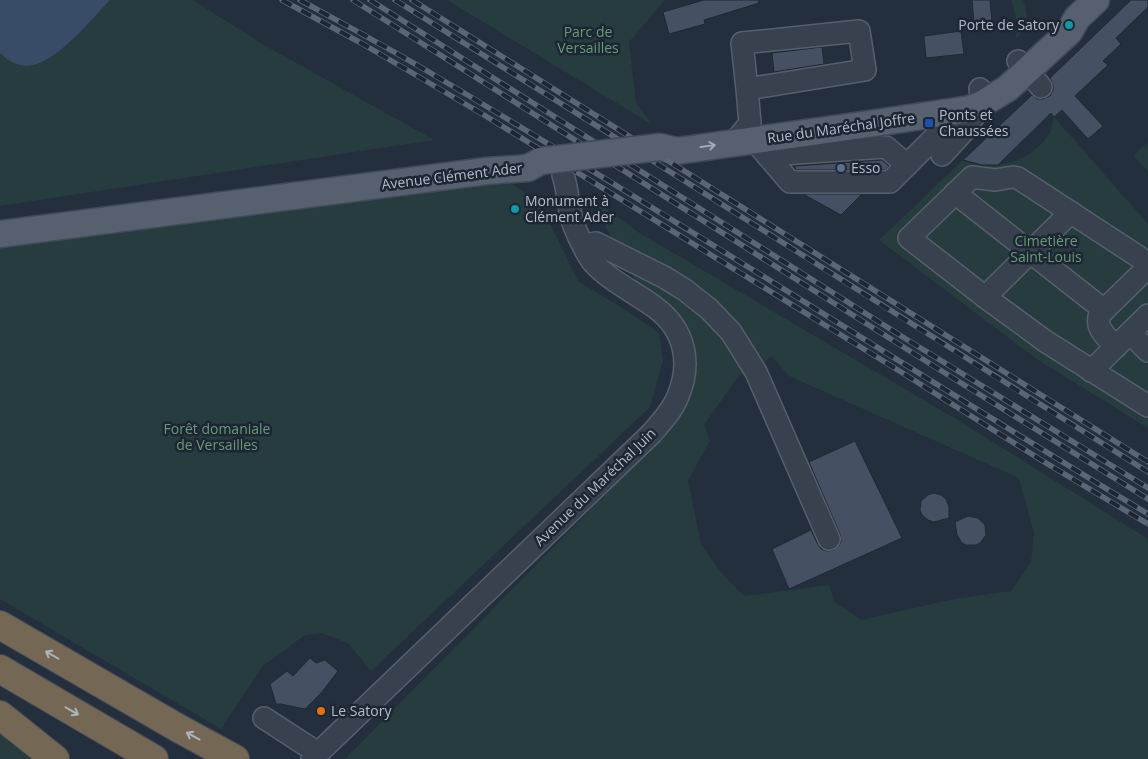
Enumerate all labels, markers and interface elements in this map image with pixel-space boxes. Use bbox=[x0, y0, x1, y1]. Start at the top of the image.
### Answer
place label: Porte de Satory bbox=[958, 15, 1060, 34]
marker: Porte de Satory bbox=[1063, 19, 1075, 31]
park label: Parc de Versailles bbox=[557, 22, 619, 57]
place label: Ponts et Chaussées bbox=[939, 105, 1009, 140]
street label: Rue du Maréchal Joffre bbox=[766, 108, 916, 147]
marker: Ponts et Chaussées bbox=[923, 117, 935, 129]
one-way arrow bbox=[699, 141, 715, 151]
street label: Avenue Clément Ader bbox=[380, 157, 524, 194]
place label: Esso bbox=[851, 158, 881, 177]
marker: Esso bbox=[835, 162, 847, 174]
place label: Monument à Clément Ader bbox=[525, 191, 615, 226]
marker: Monument à Clément Ader bbox=[509, 203, 521, 215]
park label: Cimetière Saint-Louis bbox=[1010, 231, 1082, 266]
park label: Forêt domaniale de Versailles bbox=[164, 419, 271, 454]
street label: Avenue du Maréchal Juin bbox=[530, 424, 659, 550]
one-way arrow bbox=[45, 649, 59, 659]
place label: Le Satory bbox=[331, 701, 392, 720]
marker: Le Satory bbox=[315, 705, 327, 717]
one-way arrow bbox=[65, 707, 79, 717]
one-way arrow bbox=[186, 730, 200, 740]

